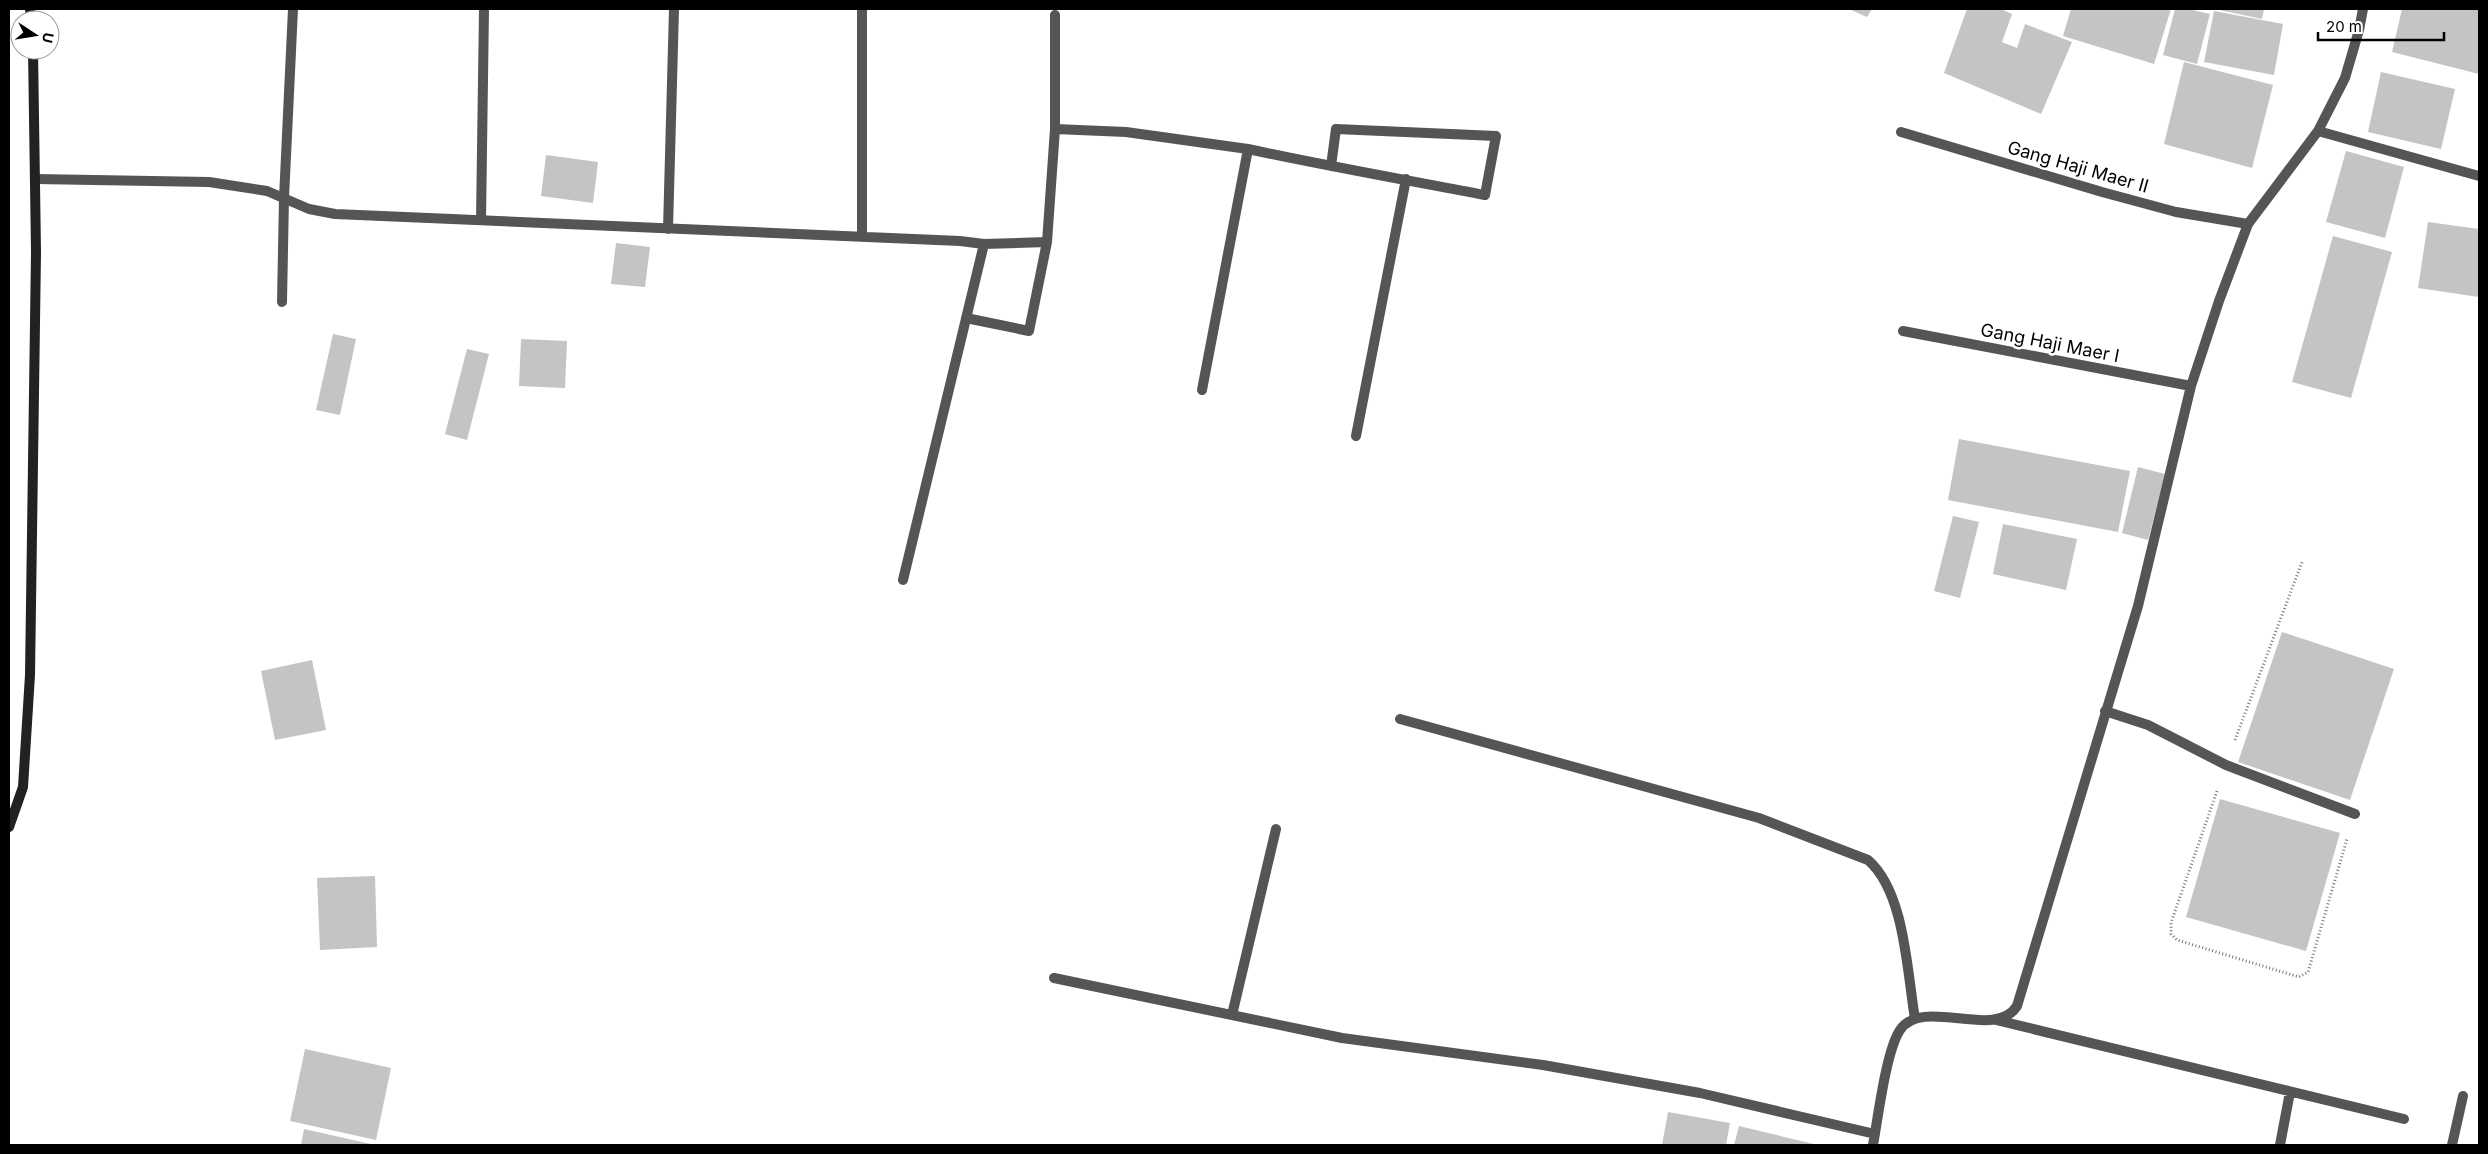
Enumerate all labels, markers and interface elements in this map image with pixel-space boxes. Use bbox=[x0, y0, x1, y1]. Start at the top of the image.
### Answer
north arrow bbox=[10, 10, 60, 60]
scale bar bbox=[2318, 10, 2444, 42]
text: 20 m bbox=[2326, 17, 2362, 36]
text: U bbox=[39, 31, 58, 45]
street label: Gang Haji Maer II bbox=[2005, 136, 2151, 197]
street label: Gang Haji Maer I bbox=[1979, 319, 2121, 366]

